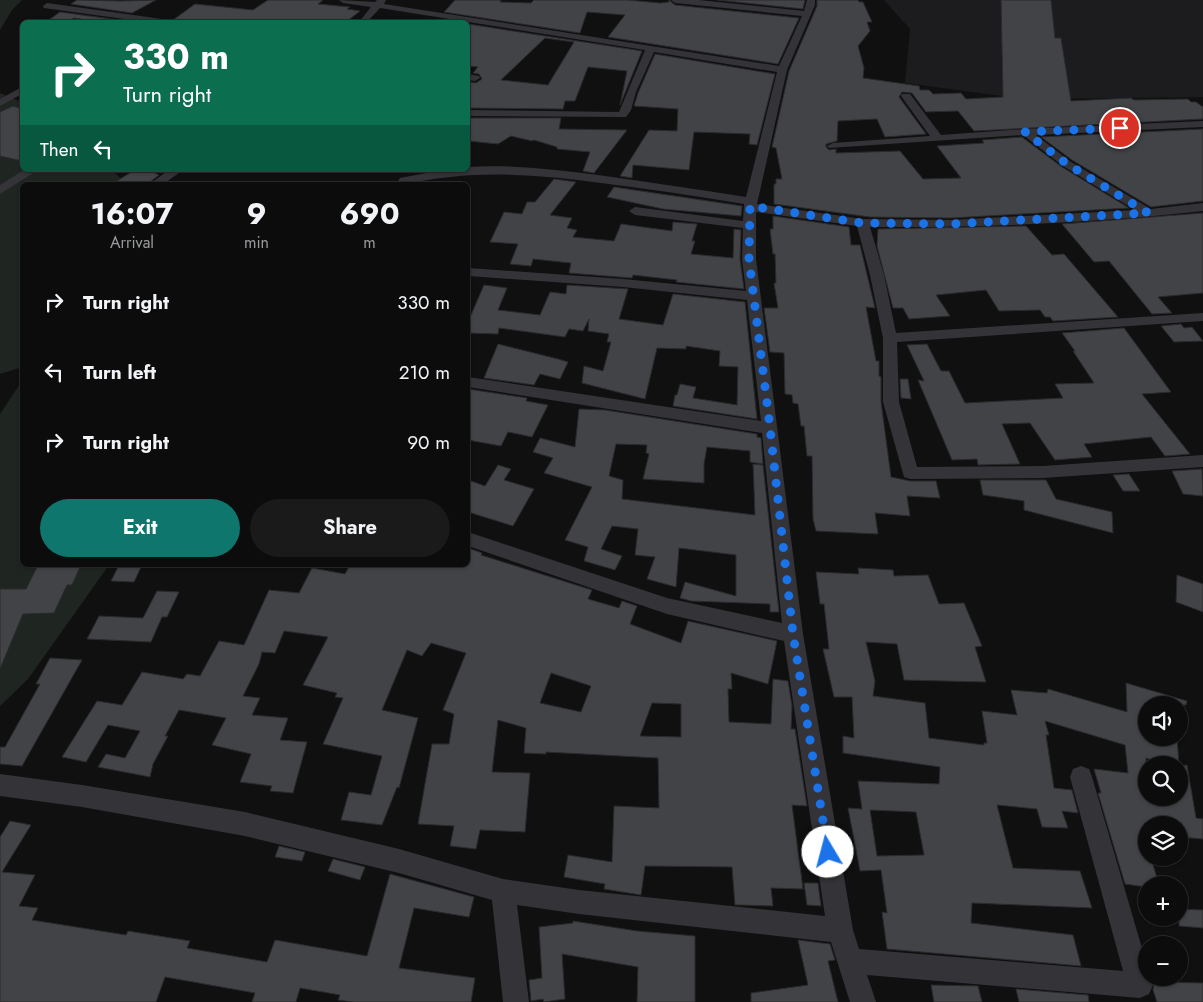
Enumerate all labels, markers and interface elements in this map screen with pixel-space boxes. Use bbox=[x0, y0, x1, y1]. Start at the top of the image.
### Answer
text: 330 m bbox=[123, 32, 229, 82]
icon: right bbox=[40, 40, 105, 105]
text: Turn right bbox=[123, 78, 211, 110]
pin bbox=[1099, 107, 1141, 149]
icon: arrive bbox=[1106, 114, 1134, 142]
icon: left bbox=[89, 135, 117, 163]
text: Then bbox=[40, 136, 79, 163]
text: 16:07 bbox=[91, 192, 173, 235]
text: 9 bbox=[246, 192, 267, 235]
text: 690 bbox=[340, 192, 400, 235]
text: Arrival bbox=[110, 231, 154, 254]
text: min bbox=[244, 231, 269, 254]
text: m bbox=[363, 231, 376, 254]
icon: right bbox=[40, 288, 68, 316]
text: Turn right bbox=[83, 289, 169, 316]
text: 330 m bbox=[397, 289, 450, 316]
icon: left bbox=[40, 358, 68, 386]
text: Turn left bbox=[83, 359, 156, 386]
text: 210 m bbox=[399, 359, 450, 386]
icon: right bbox=[40, 428, 68, 456]
text: Turn right bbox=[83, 429, 169, 456]
text: 90 m bbox=[407, 429, 450, 456]
button: Exit bbox=[40, 499, 240, 557]
button: Share bbox=[250, 499, 450, 557]
map controls bbox=[1138, 696, 1188, 986]
button: sound bbox=[1138, 696, 1188, 746]
button: search bbox=[1138, 756, 1188, 806]
button: layers bbox=[1138, 816, 1188, 866]
position arrow bbox=[801, 825, 853, 877]
button: + bbox=[1138, 876, 1188, 926]
button: − bbox=[1138, 936, 1188, 986]

